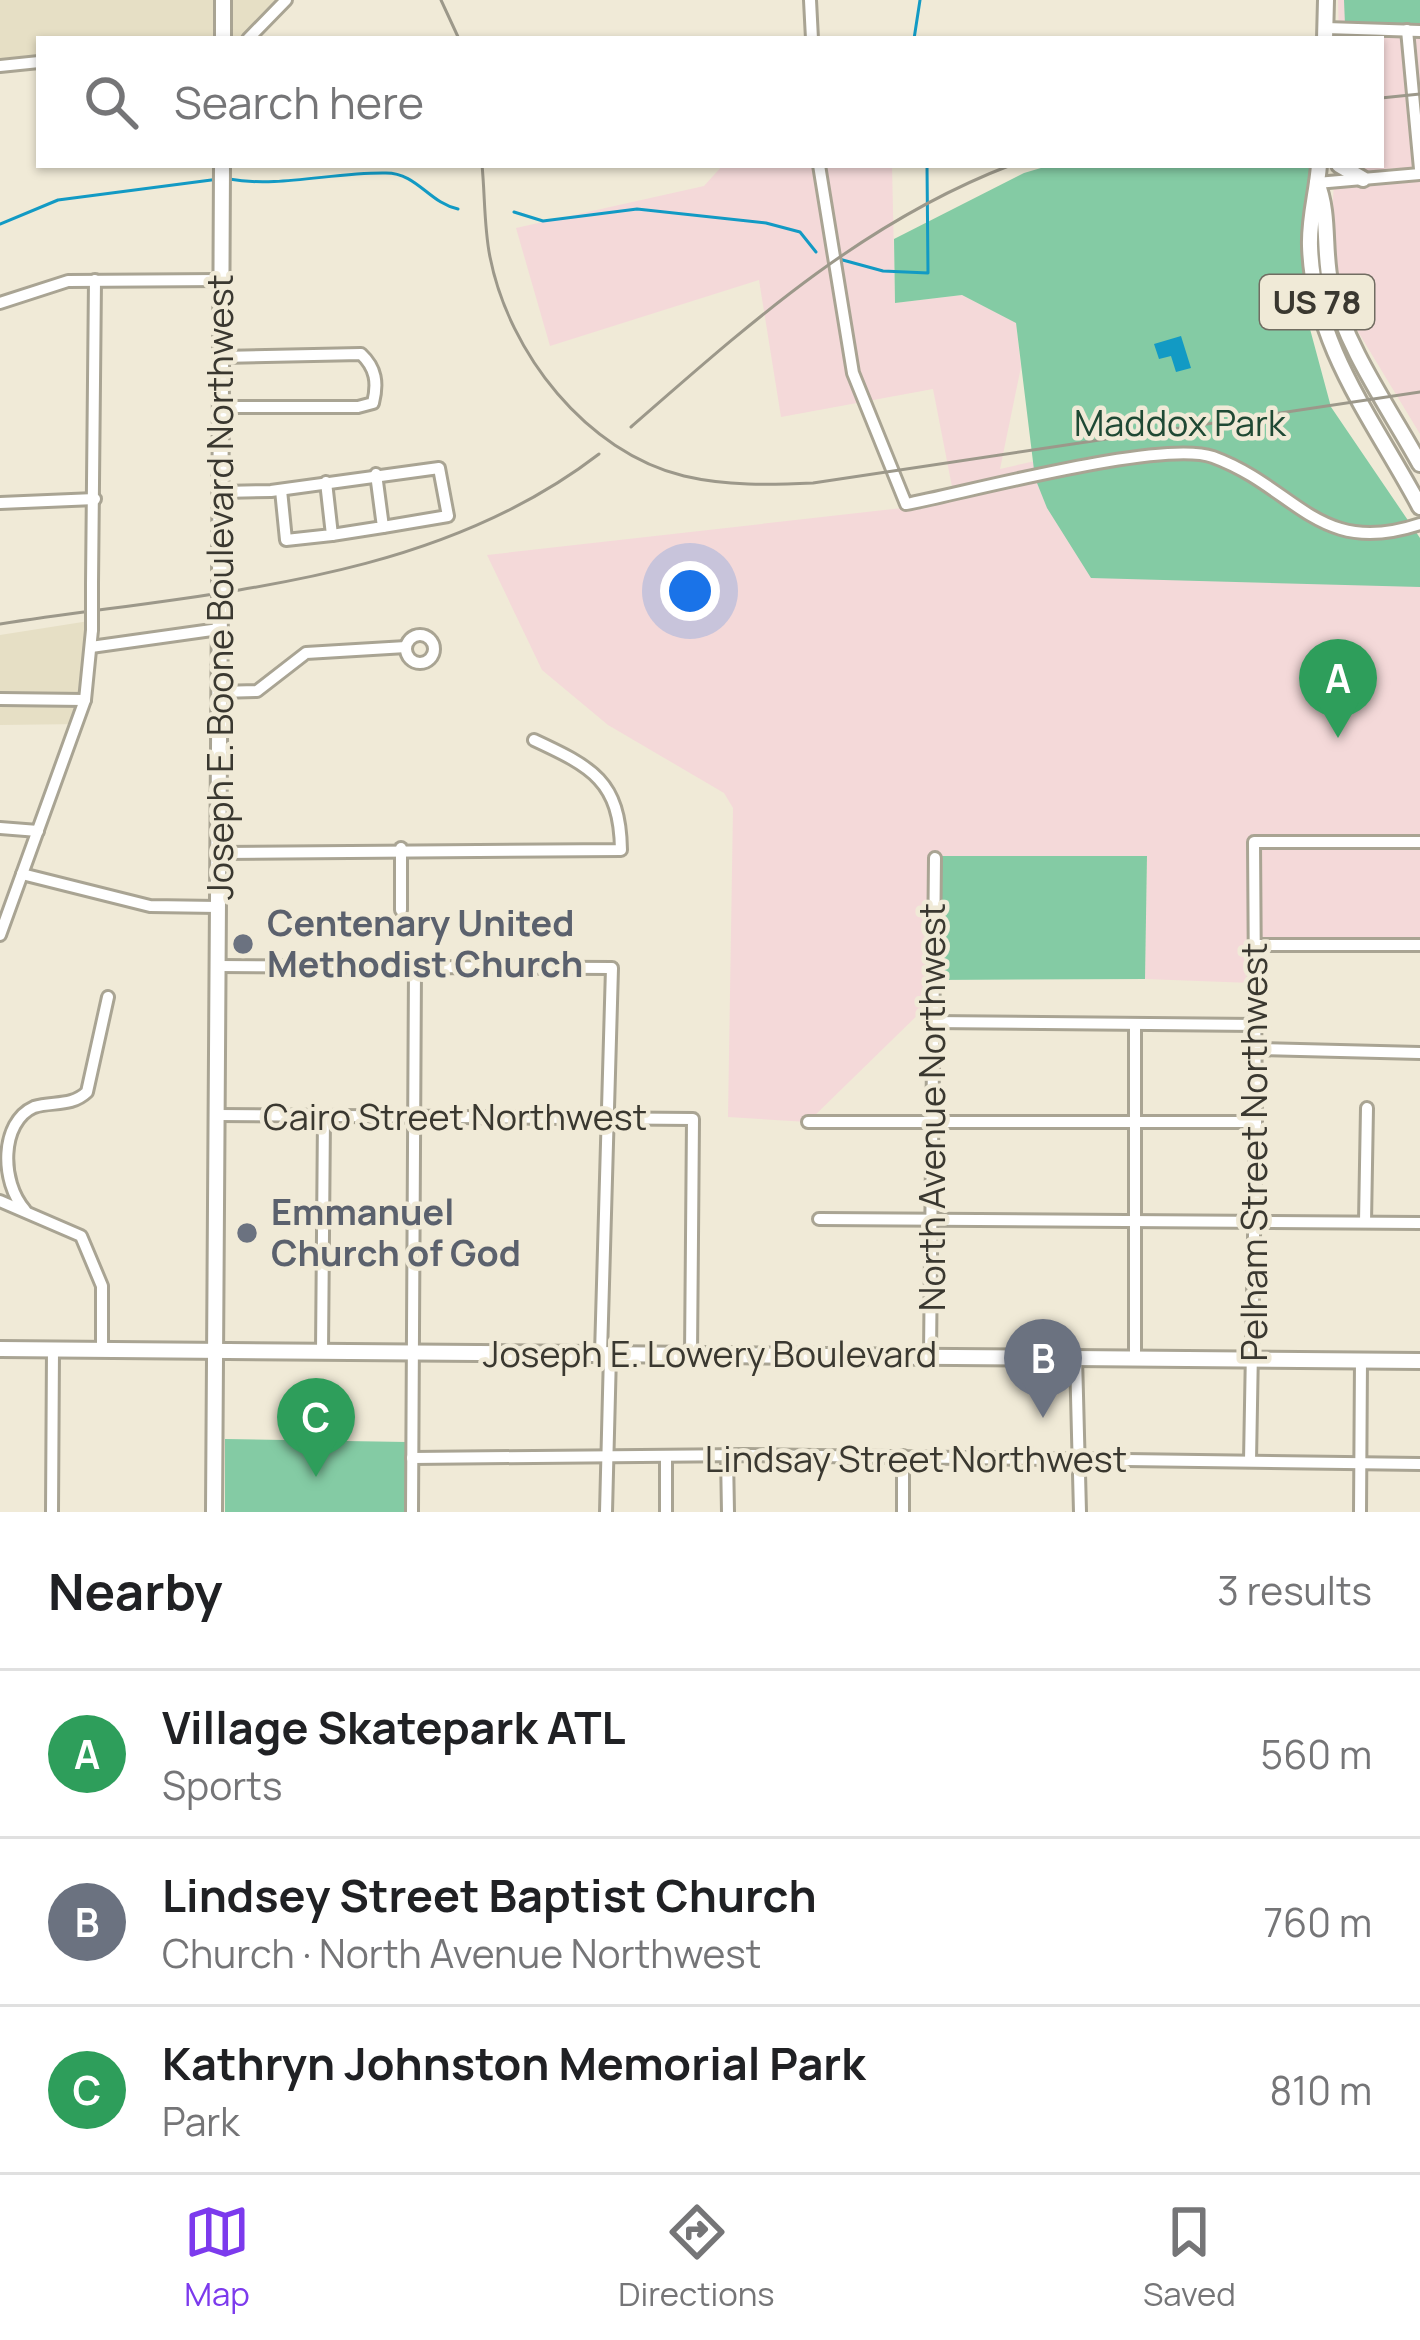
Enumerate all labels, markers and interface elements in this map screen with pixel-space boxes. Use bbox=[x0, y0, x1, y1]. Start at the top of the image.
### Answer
search box bbox=[36, 36, 1384, 168]
icon: search bbox=[78, 69, 144, 135]
text: Search here bbox=[174, 71, 424, 133]
street label: Joseph E. Boone Boulevard Northwest bbox=[195, 274, 244, 900]
road number: US 78 bbox=[1260, 275, 1374, 329]
park label: Maddox Park bbox=[1074, 398, 1287, 447]
your location bbox=[660, 561, 720, 621]
pin: A bbox=[1299, 639, 1377, 738]
place label: Centenary United Methodist Church bbox=[267, 898, 583, 988]
street label: North Avenue Northwest bbox=[907, 903, 956, 1311]
marker: Centenary United Methodist Church bbox=[230, 931, 256, 957]
street label: Pelham Street Northwest bbox=[1229, 942, 1278, 1362]
street label: Cairo Street Northwest bbox=[263, 1092, 647, 1141]
place label: Emmanuel Church of God bbox=[271, 1187, 521, 1277]
marker: Emmanuel Church of God bbox=[234, 1220, 260, 1246]
pin: B bbox=[1004, 1319, 1082, 1418]
street label: Joseph E. Lowery Boulevard bbox=[483, 1329, 937, 1378]
pin: C bbox=[277, 1378, 355, 1477]
street label: Lindsay Street Northwest bbox=[705, 1434, 1127, 1483]
text: Nearby bbox=[48, 1556, 223, 1625]
text: 3 results bbox=[1217, 1563, 1372, 1617]
text: Village Skatepark ATL bbox=[162, 1696, 625, 1758]
text: A bbox=[74, 1727, 100, 1781]
text: 560 m bbox=[1261, 1727, 1372, 1781]
text: Sports bbox=[162, 1758, 282, 1812]
text: Lindsey Street Baptist Church bbox=[162, 1864, 817, 1926]
text: B bbox=[75, 1895, 99, 1949]
text: 760 m bbox=[1264, 1895, 1372, 1949]
text: Church · North Avenue Northwest bbox=[162, 1926, 761, 1980]
text: Kathryn Johnston Memorial Park bbox=[162, 2032, 866, 2094]
text: C bbox=[73, 2063, 101, 2117]
text: 810 m bbox=[1269, 2063, 1372, 2117]
text: Park bbox=[162, 2094, 240, 2148]
tab: Map bbox=[184, 2199, 250, 2316]
tab: Directions bbox=[618, 2199, 775, 2316]
tab: Saved bbox=[1143, 2199, 1236, 2316]

